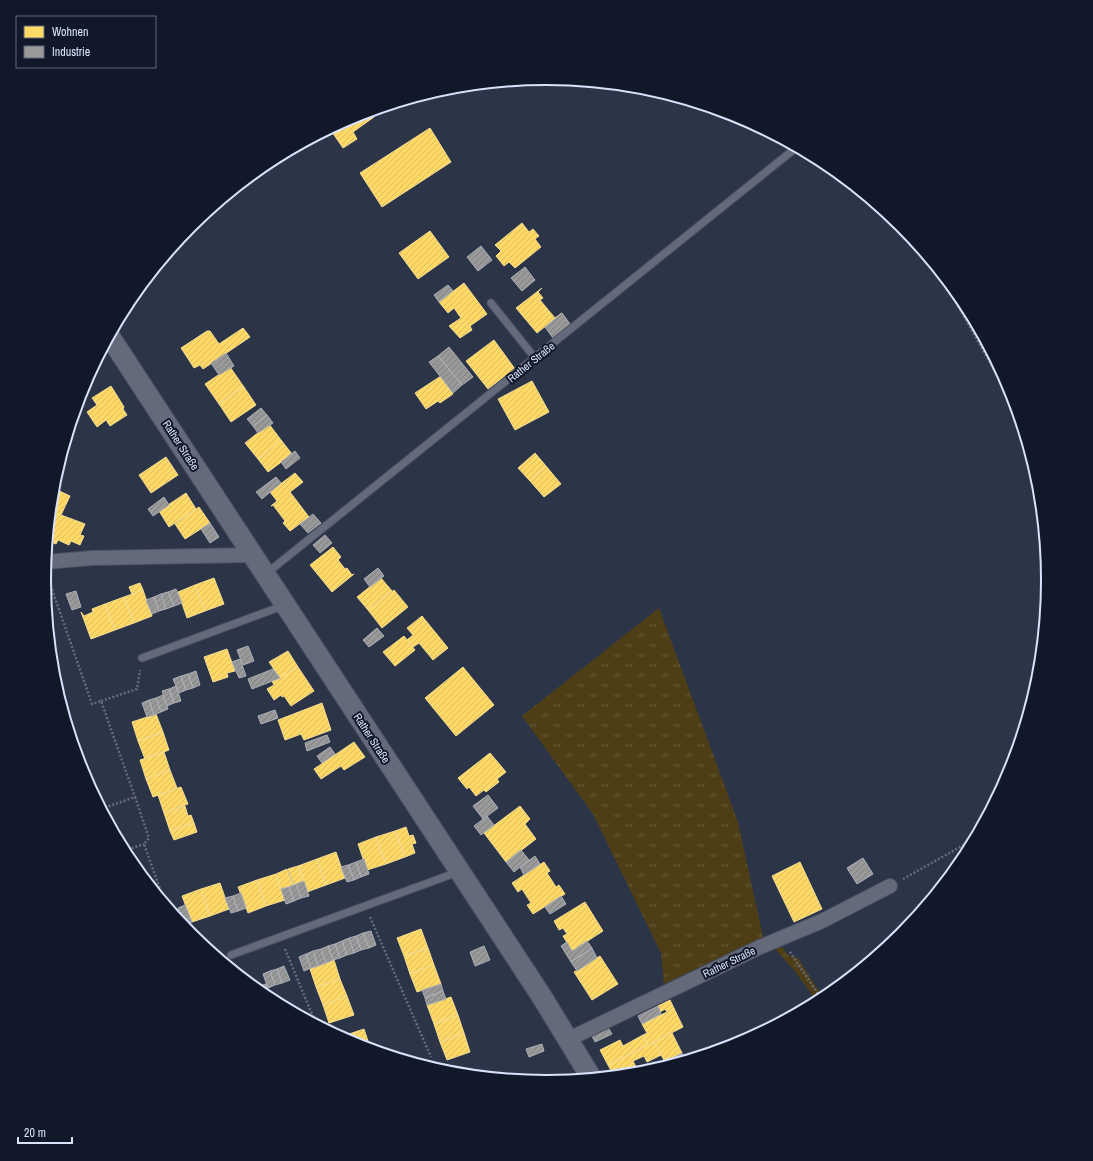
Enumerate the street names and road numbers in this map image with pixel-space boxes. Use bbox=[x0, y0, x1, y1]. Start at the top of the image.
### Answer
street label: Rather Straße bbox=[505, 339, 557, 385]
street label: Rather Straße bbox=[160, 417, 202, 473]
street label: Rather Straße bbox=[351, 710, 393, 766]
street label: Rather Straße bbox=[700, 943, 758, 981]

